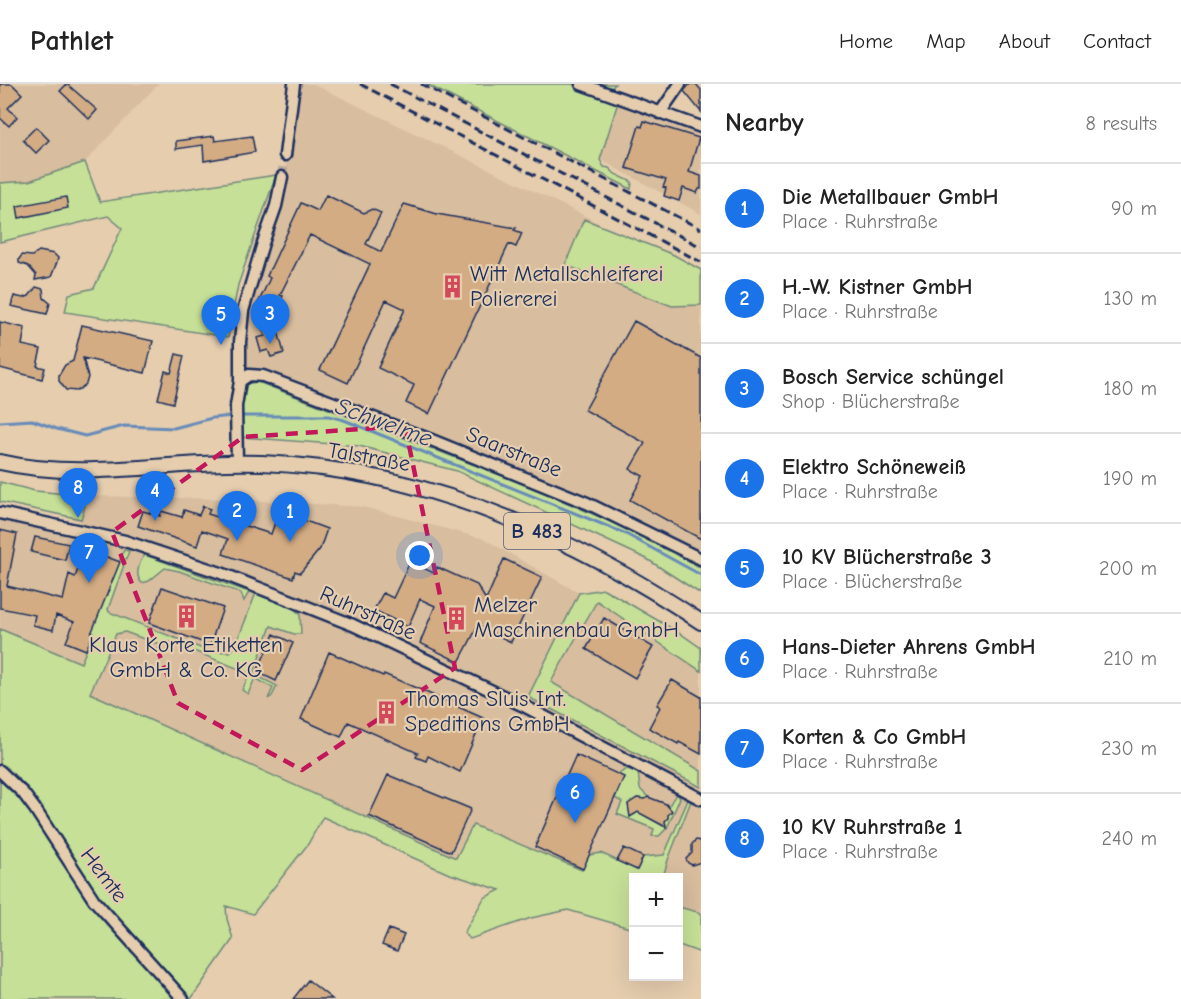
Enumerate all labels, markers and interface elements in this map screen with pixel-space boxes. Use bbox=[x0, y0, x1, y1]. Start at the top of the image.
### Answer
text: Pathlet bbox=[30, 25, 113, 57]
text: Home bbox=[839, 29, 893, 53]
text: Map bbox=[926, 29, 966, 53]
text: About bbox=[999, 29, 1050, 53]
text: Contact bbox=[1083, 29, 1151, 53]
text: Nearby bbox=[725, 108, 804, 138]
text: 8 results bbox=[1085, 112, 1157, 135]
text: Die Metallbauer GmbH bbox=[782, 184, 998, 210]
text: 1 bbox=[741, 197, 748, 220]
text: 90 m bbox=[1111, 197, 1157, 220]
text: Place · Ruhrstraße bbox=[782, 210, 938, 233]
place label: Witt Metallschleiferei Poliererei bbox=[470, 261, 664, 312]
building icon: Witt Metallschleiferei Poliererei bbox=[439, 274, 465, 300]
text: H.-W. Kistner GmbH bbox=[782, 274, 973, 300]
text: 2 bbox=[740, 287, 749, 310]
text: 130 m bbox=[1104, 287, 1157, 310]
pin: 3 bbox=[250, 294, 290, 344]
pin: 5 bbox=[202, 296, 240, 345]
text: Place · Ruhrstraße bbox=[782, 300, 938, 323]
text: Bosch Service schüngel bbox=[782, 364, 1004, 390]
text: 3 bbox=[740, 377, 749, 400]
text: 180 m bbox=[1103, 377, 1157, 400]
text: Shop · Blücherstraße bbox=[782, 390, 960, 413]
water label: Schwelme bbox=[332, 392, 436, 452]
street label: Saarstraße bbox=[462, 421, 566, 483]
street label: Talstraße bbox=[326, 437, 412, 477]
text: Elektro Schöneweiß bbox=[782, 454, 966, 480]
text: 4 bbox=[740, 467, 749, 490]
text: 190 m bbox=[1103, 467, 1157, 490]
pin: 8 bbox=[58, 468, 98, 518]
pin: 4 bbox=[136, 472, 174, 521]
text: Place · Ruhrstraße bbox=[782, 480, 938, 503]
pin: 2 bbox=[218, 492, 256, 541]
pin: 1 bbox=[270, 492, 310, 542]
road number: B 483 bbox=[504, 513, 570, 549]
pin: 7 bbox=[70, 534, 109, 583]
your location bbox=[405, 541, 434, 570]
text: 10 KV Blücherstraße 3 bbox=[782, 544, 992, 570]
text: 5 bbox=[739, 557, 750, 580]
text: 200 m bbox=[1099, 557, 1157, 580]
text: Place · Blücherstraße bbox=[782, 570, 962, 593]
street label: Ruhrstraße bbox=[316, 580, 420, 646]
place label: Melzer Maschinenbau GmbH bbox=[474, 592, 679, 643]
building icon: Klaus Korte Etiketten GmbH & Co. KG bbox=[173, 603, 199, 629]
building icon: Melzer Maschinenbau GmbH bbox=[443, 605, 469, 631]
place label: Klaus Korte Etiketten GmbH & Co. KG bbox=[89, 632, 283, 683]
text: Hans-Dieter Ahrens GmbH bbox=[782, 634, 1035, 660]
text: 6 bbox=[739, 647, 750, 670]
text: 210 m bbox=[1103, 647, 1157, 670]
text: Place · Ruhrstraße bbox=[782, 660, 938, 683]
place label: Thomas Sluis Int. Speditions GmbH bbox=[405, 686, 570, 737]
building icon: Thomas Sluis Int. Speditions GmbH bbox=[374, 699, 400, 725]
text: Korten & Co GmbH bbox=[782, 724, 966, 750]
text: 7 bbox=[740, 737, 749, 760]
text: 230 m bbox=[1101, 737, 1157, 760]
text: Place · Ruhrstraße bbox=[782, 750, 938, 773]
pin: 6 bbox=[556, 774, 594, 823]
text: 10 KV Ruhrstraße 1 bbox=[782, 814, 962, 840]
text: 8 bbox=[739, 827, 750, 850]
text: 240 m bbox=[1102, 827, 1157, 850]
text: Place · Ruhrstraße bbox=[782, 840, 938, 863]
street label: Hemte bbox=[75, 842, 133, 908]
map controls bbox=[629, 873, 683, 981]
button: + bbox=[629, 873, 683, 927]
button: − bbox=[629, 927, 683, 981]

